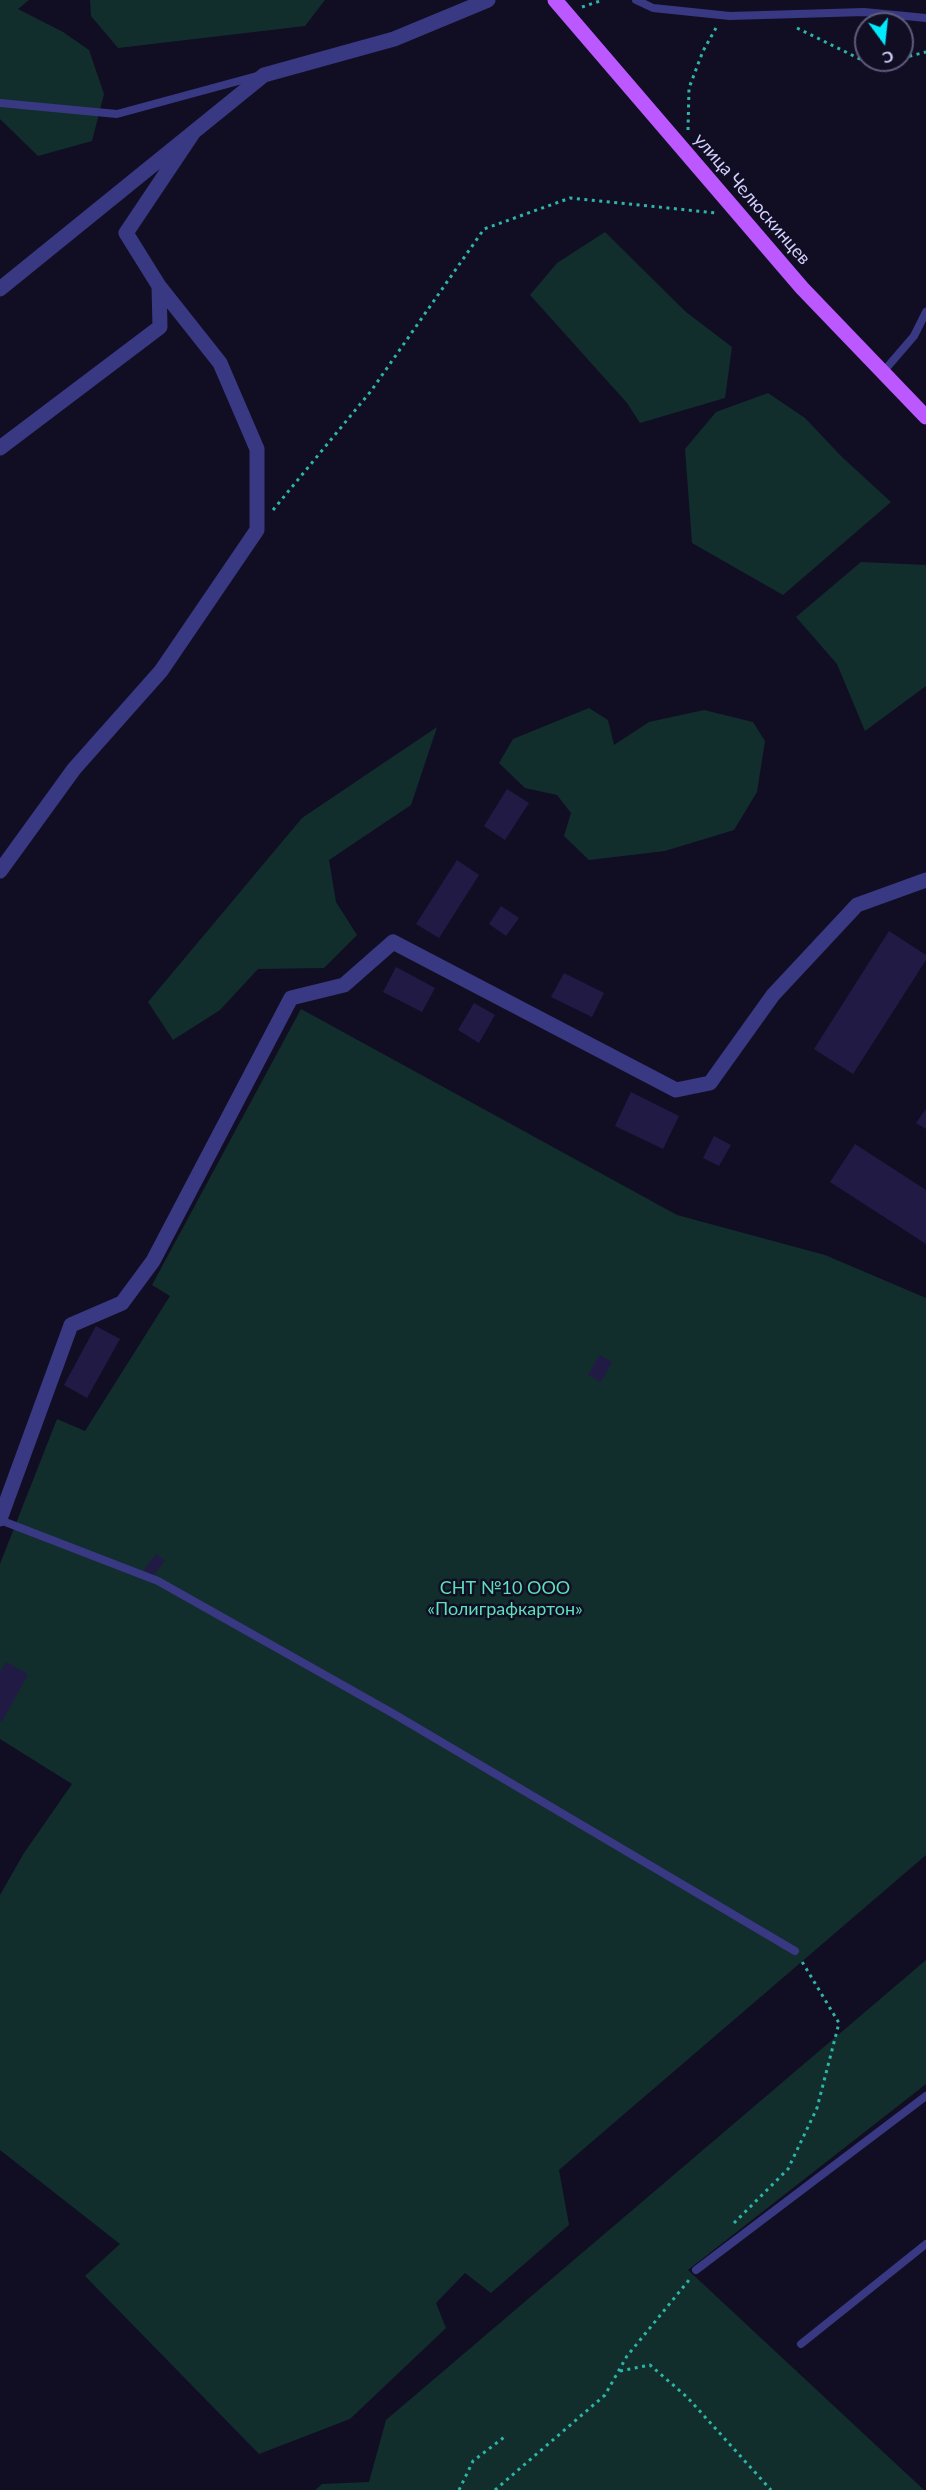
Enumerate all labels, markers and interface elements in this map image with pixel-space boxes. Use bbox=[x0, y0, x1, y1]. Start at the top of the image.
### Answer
north arrow bbox=[854, 12, 914, 72]
text: С bbox=[881, 47, 896, 68]
street label: улица Челюскинцев bbox=[689, 129, 815, 269]
park label: СНТ №10 ООО «Полиграфкартон» bbox=[427, 1577, 583, 1620]

